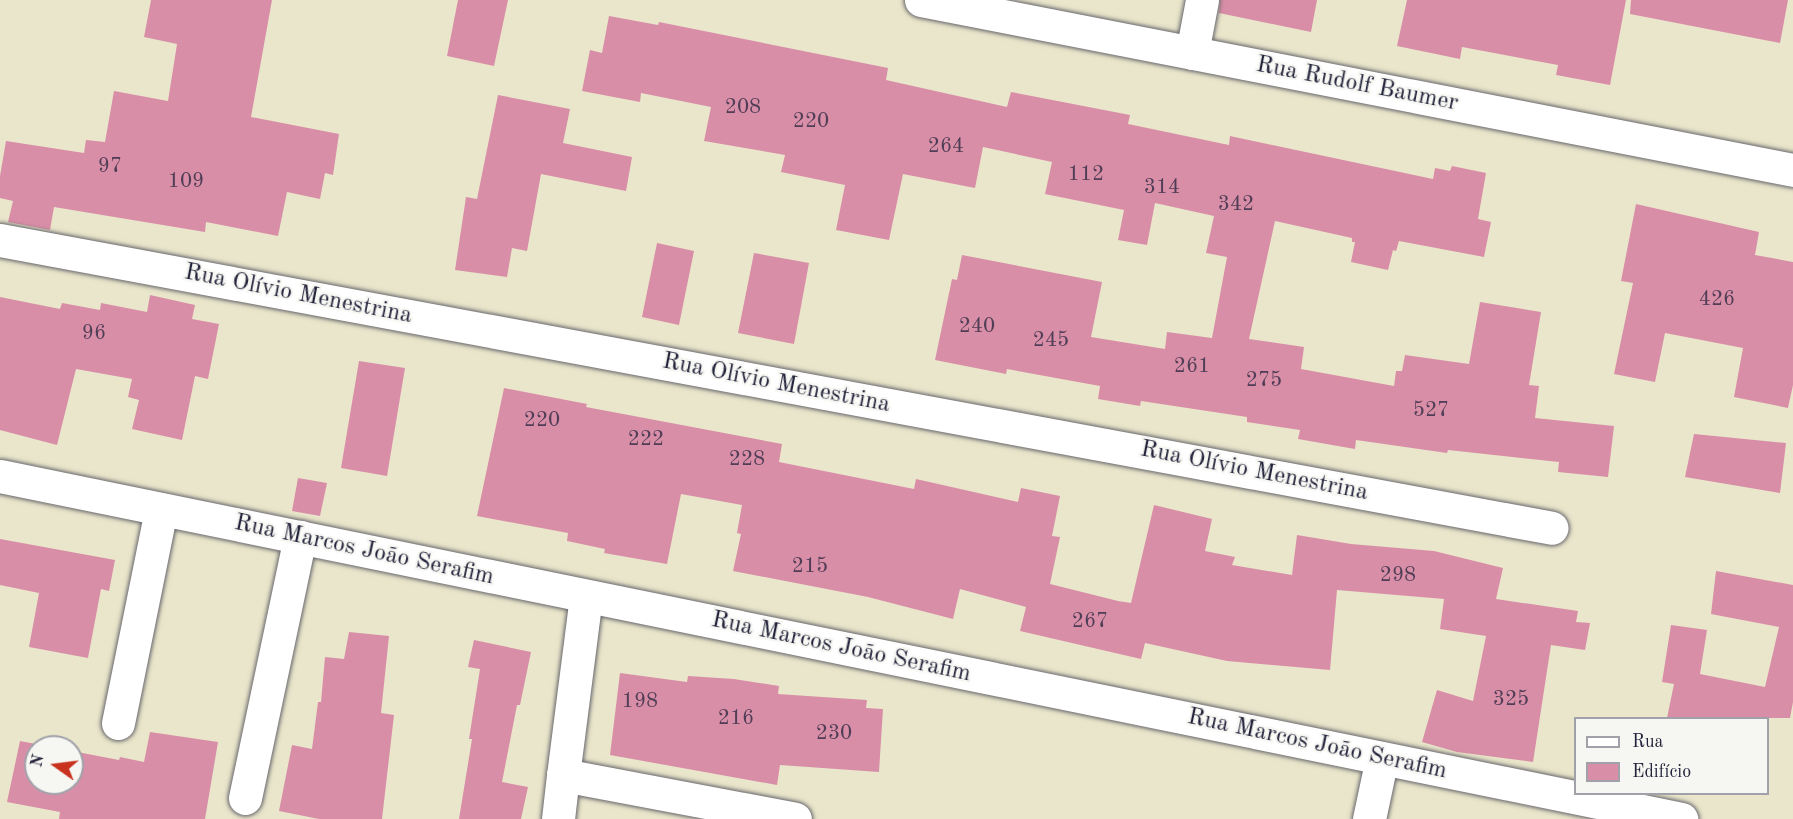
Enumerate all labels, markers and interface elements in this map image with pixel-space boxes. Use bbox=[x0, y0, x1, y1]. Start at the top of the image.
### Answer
street label: Rua Rudolf Baumer bbox=[1253, 51, 1461, 119]
house number: 208 bbox=[725, 95, 761, 121]
house number: 220 bbox=[793, 109, 829, 135]
house number: 264 bbox=[928, 134, 964, 160]
house number: 97 bbox=[98, 154, 122, 180]
house number: 112 bbox=[1068, 162, 1104, 188]
house number: 109 bbox=[168, 169, 204, 195]
house number: 314 bbox=[1144, 175, 1180, 201]
house number: 342 bbox=[1218, 192, 1254, 218]
street label: Rua Olívio Menestrina bbox=[182, 259, 414, 331]
house number: 426 bbox=[1699, 287, 1735, 313]
house number: 240 bbox=[959, 314, 995, 340]
house number: 96 bbox=[82, 321, 106, 347]
house number: 245 bbox=[1033, 328, 1069, 354]
street label: Rua Olívio Menestrina bbox=[660, 348, 892, 420]
house number: 261 bbox=[1174, 354, 1210, 380]
house number: 275 bbox=[1246, 368, 1282, 394]
house number: 527 bbox=[1413, 398, 1449, 424]
house number: 220 bbox=[524, 408, 560, 434]
house number: 222 bbox=[628, 427, 664, 453]
street label: Rua Olívio Menestrina bbox=[1138, 436, 1370, 508]
house number: 228 bbox=[729, 447, 765, 473]
street label: Rua Marcos João Serafim bbox=[232, 509, 496, 593]
house number: 215 bbox=[792, 554, 828, 580]
house number: 298 bbox=[1380, 563, 1416, 589]
street label: Rua Marcos João Serafim bbox=[709, 606, 973, 690]
house number: 267 bbox=[1072, 609, 1108, 635]
house number: 325 bbox=[1493, 687, 1529, 713]
house number: 198 bbox=[622, 689, 658, 715]
street label: Rua Marcos João Serafim bbox=[1185, 703, 1449, 787]
house number: 216 bbox=[718, 706, 754, 732]
legend bbox=[1574, 717, 1769, 795]
house number: 230 bbox=[816, 721, 852, 747]
text: Rua bbox=[1632, 733, 1663, 751]
north arrow bbox=[24, 735, 84, 795]
text: N bbox=[29, 753, 48, 769]
text: Edifício bbox=[1632, 763, 1691, 781]

